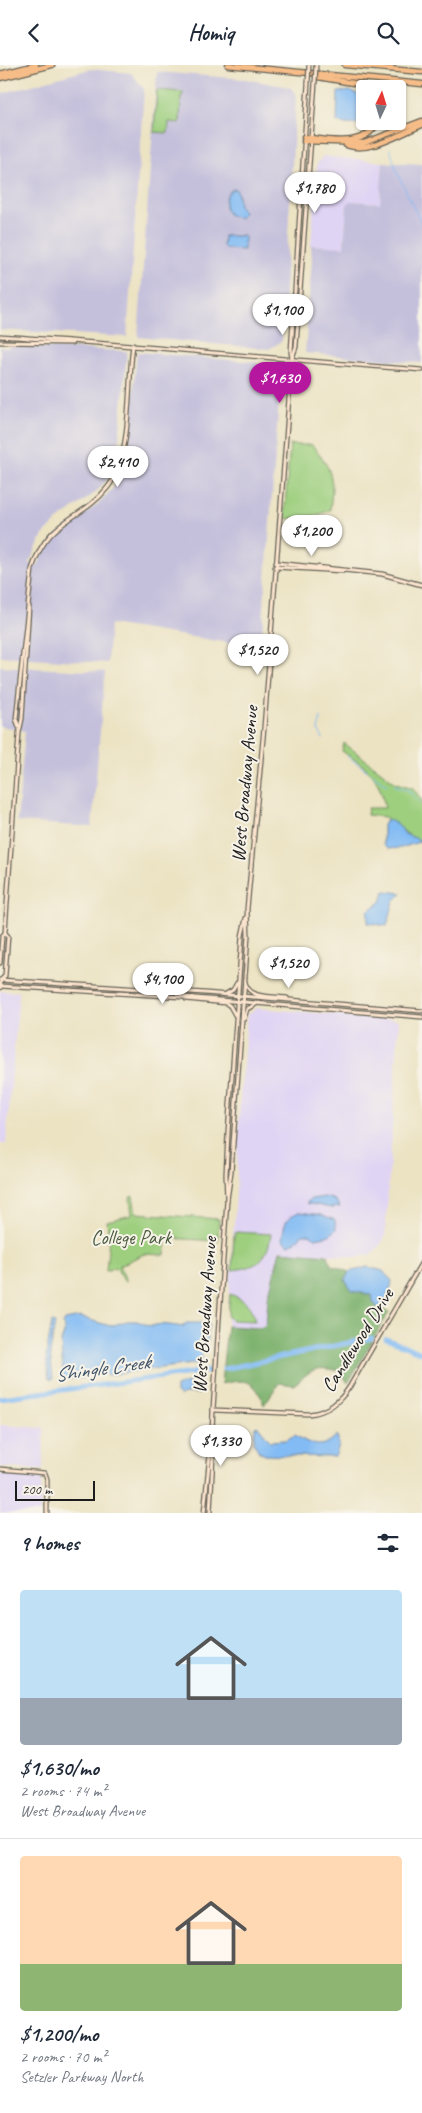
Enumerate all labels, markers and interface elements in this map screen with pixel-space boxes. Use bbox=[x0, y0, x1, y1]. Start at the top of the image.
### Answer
icon: back bbox=[20, 19, 48, 47]
text: Homiq bbox=[188, 19, 234, 47]
icon: search bbox=[374, 19, 402, 47]
north arrow bbox=[356, 80, 406, 130]
map controls bbox=[356, 80, 406, 130]
pin: $1,780 bbox=[274, 171, 356, 214]
text: $1,780 bbox=[295, 178, 335, 198]
pin: $1,100 bbox=[242, 293, 324, 336]
text: $1,100 bbox=[263, 300, 303, 320]
pin: $1,630 bbox=[239, 361, 321, 404]
text: $1,630 bbox=[260, 368, 300, 388]
pin: $2,410 bbox=[77, 445, 159, 488]
text: $2,410 bbox=[98, 452, 138, 472]
pin: $1,200 bbox=[271, 515, 353, 557]
text: $1,200 bbox=[292, 521, 332, 541]
pin: $1,520 bbox=[217, 633, 299, 676]
text: $1,520 bbox=[239, 640, 277, 660]
street label: West Broadway Avenue bbox=[225, 703, 264, 863]
pin: $1,520 bbox=[248, 947, 330, 989]
text: $1,520 bbox=[270, 953, 308, 973]
pin: $4,100 bbox=[122, 963, 204, 1005]
text: $4,100 bbox=[143, 969, 183, 989]
park label: College Park bbox=[91, 1225, 173, 1250]
street label: West Broadway Avenue bbox=[187, 1235, 223, 1394]
street label: Candlewood Drive bbox=[316, 1282, 400, 1397]
water label: Shingle Creek bbox=[53, 1348, 155, 1388]
pin: $1,330 bbox=[180, 1425, 262, 1467]
text: $1,330 bbox=[201, 1431, 241, 1451]
scale bar bbox=[15, 1478, 95, 1501]
text: 200 m bbox=[22, 1481, 52, 1498]
icon: filters bbox=[374, 1529, 402, 1557]
text: 9 homes bbox=[20, 1530, 79, 1556]
icon: home bbox=[166, 1623, 256, 1713]
text: $1,630/mo bbox=[20, 1755, 99, 1781]
text: 2 rooms · 74 m² bbox=[20, 1781, 106, 1801]
text: West Broadway Avenue bbox=[20, 1801, 145, 1821]
icon: home bbox=[166, 1888, 256, 1978]
text: $1,200/mo bbox=[20, 2021, 98, 2047]
text: 2 rooms · 70 m² bbox=[20, 2047, 106, 2067]
text: Setzler Parkway North bbox=[20, 2067, 144, 2087]

